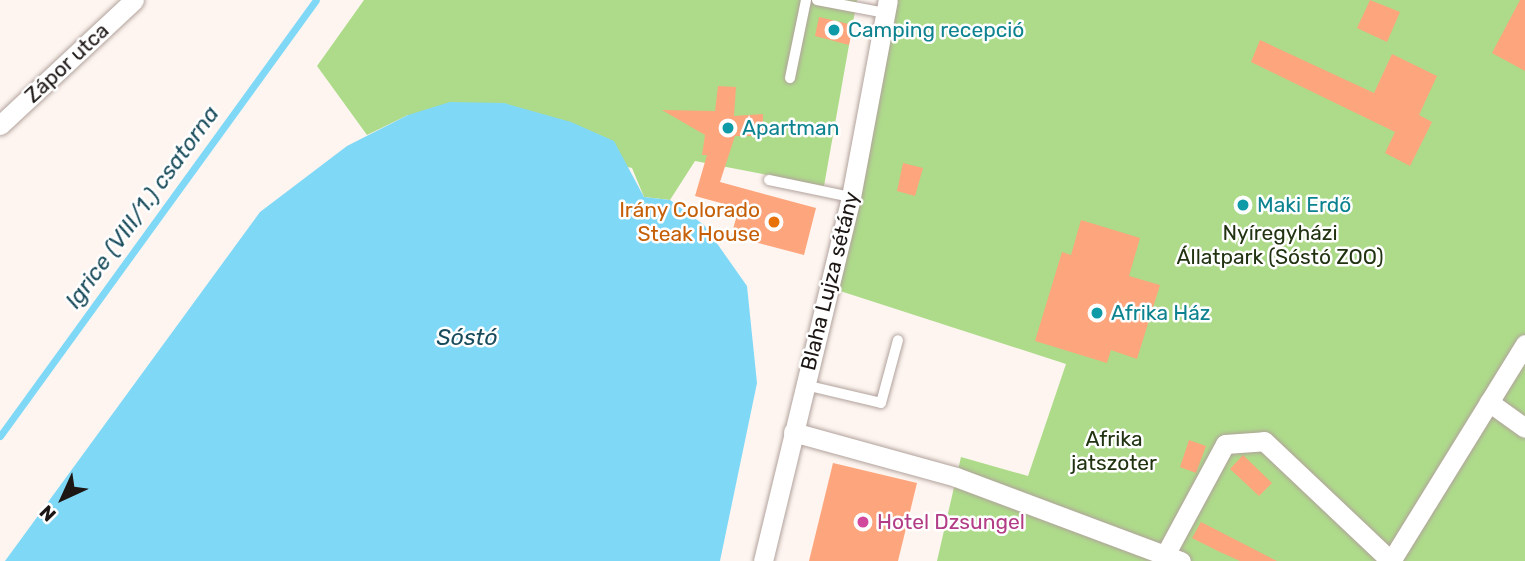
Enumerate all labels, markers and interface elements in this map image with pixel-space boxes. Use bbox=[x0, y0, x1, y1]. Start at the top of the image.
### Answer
place label: Camping recepció bbox=[848, 17, 1024, 43]
street label: Zápor utca bbox=[20, 18, 114, 108]
marker: Camping recepció bbox=[826, 22, 842, 38]
water label: Igrice (VIII/1.) csatorna bbox=[59, 100, 225, 314]
place label: Apartman bbox=[742, 115, 839, 141]
marker: Apartman bbox=[720, 120, 736, 136]
street label: Blaha Lujza sétány bbox=[796, 189, 864, 373]
place label: Maki Erdő bbox=[1257, 192, 1351, 218]
place label: Irány Colorado Steak House bbox=[619, 197, 760, 247]
marker: Maki Erdő bbox=[1235, 197, 1251, 213]
marker: Irány Colorado Steak House bbox=[766, 214, 782, 230]
park label: Nyíregyházi Állatpark (Sóstó ZOO) bbox=[1176, 220, 1384, 270]
place label: Afrika Ház bbox=[1111, 300, 1210, 326]
marker: Afrika Ház bbox=[1089, 305, 1105, 321]
water label: Sóstó bbox=[436, 323, 498, 351]
park label: Afrika jatszoter bbox=[1071, 426, 1157, 476]
north arrow bbox=[28, 463, 98, 533]
text: N bbox=[35, 500, 61, 526]
place label: Hotel Dzsungel bbox=[877, 509, 1025, 535]
marker: Hotel Dzsungel bbox=[855, 514, 871, 530]

